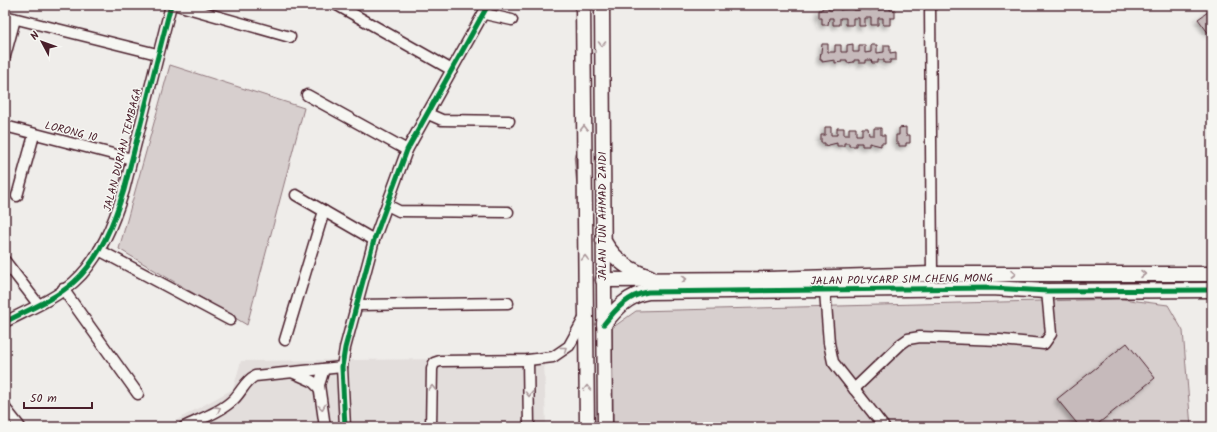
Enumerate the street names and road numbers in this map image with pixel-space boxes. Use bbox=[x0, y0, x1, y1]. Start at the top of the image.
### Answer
street label: JALAN DURIAN TEMBAGA bbox=[99, 86, 147, 214]
street label: LORONG 10 bbox=[43, 117, 100, 147]
street label: JALAN TUN AHMAD ZAIDI bbox=[594, 151, 612, 281]
street label: JALAN POLYCARP SIM CHENG MONG bbox=[811, 269, 993, 291]

